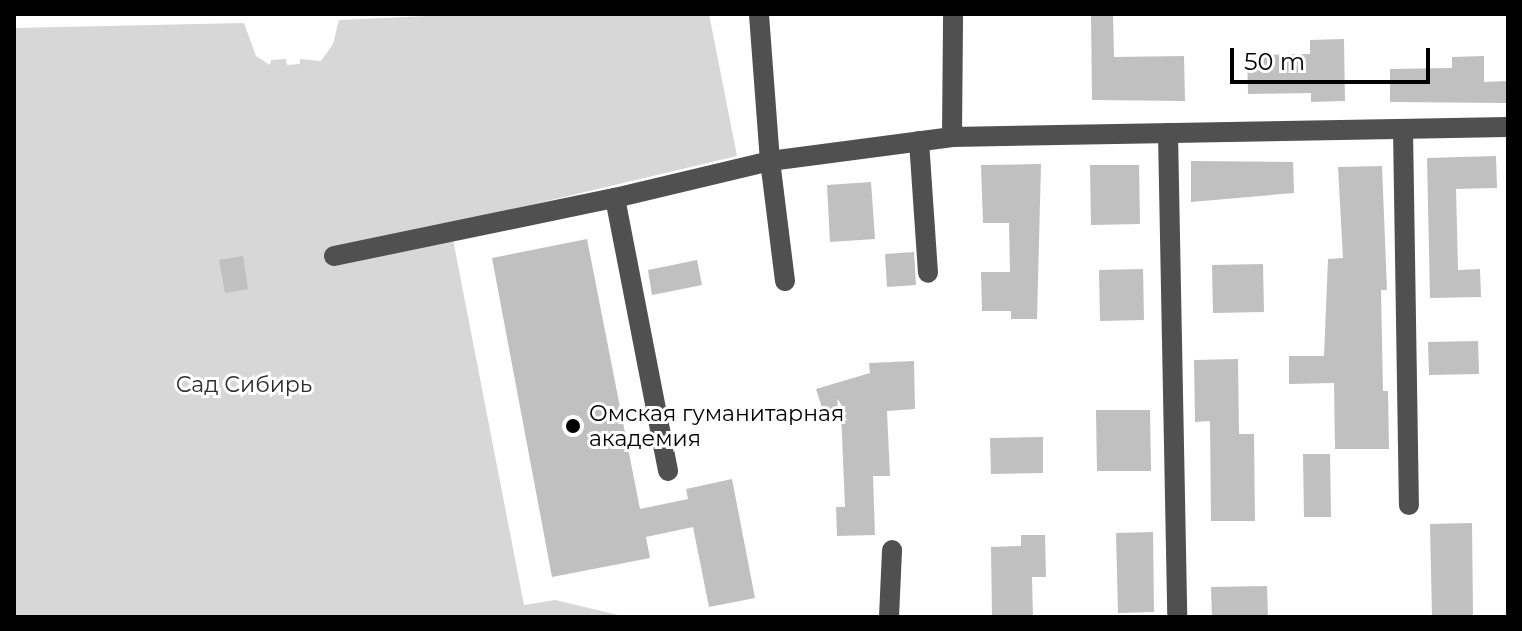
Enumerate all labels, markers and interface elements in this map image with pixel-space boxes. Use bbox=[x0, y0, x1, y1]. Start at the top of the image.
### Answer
scale bar bbox=[1234, 32, 1434, 82]
text: 50 m bbox=[1244, 47, 1305, 76]
park label: Сад Сибирь bbox=[176, 372, 312, 398]
place label: Омская гуманитарная академия bbox=[589, 400, 844, 452]
marker: Омская гуманитарная академия bbox=[564, 417, 582, 435]

